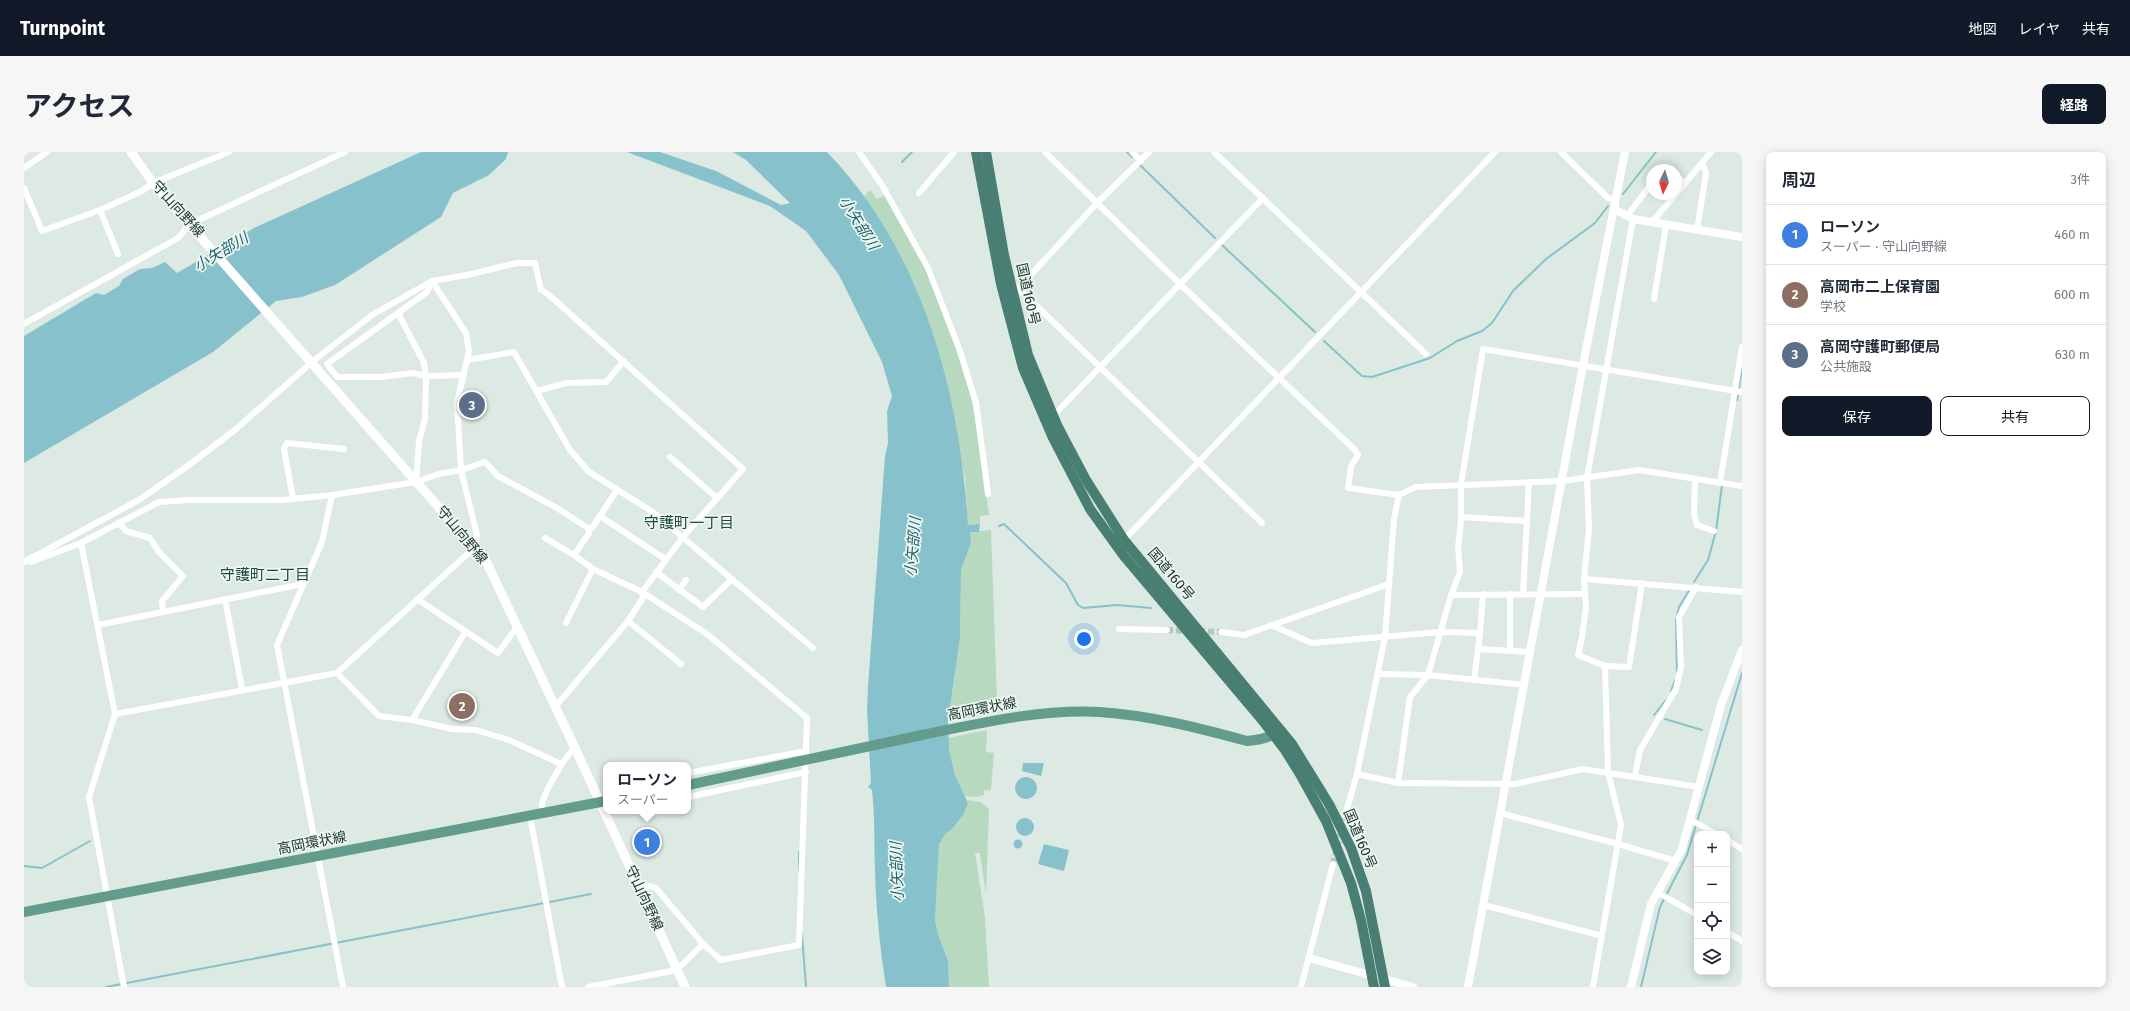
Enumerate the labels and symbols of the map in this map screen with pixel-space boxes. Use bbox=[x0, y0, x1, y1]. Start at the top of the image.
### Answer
north arrow bbox=[1646, 164, 1682, 200]
street label: 守山向野線 bbox=[148, 177, 208, 241]
water label: 小矢部川 bbox=[835, 193, 884, 255]
water label: 小矢部川 bbox=[191, 228, 253, 275]
street label: 国道160号 bbox=[1013, 261, 1043, 327]
pin: 3 bbox=[459, 390, 485, 420]
street label: 守山向野線 bbox=[433, 503, 491, 567]
district label: 守護町一丁目 bbox=[644, 514, 734, 532]
water label: 小矢部川 bbox=[901, 514, 925, 578]
street label: 国道160号 bbox=[1144, 544, 1198, 604]
district label: 守護町二丁目 bbox=[220, 566, 310, 584]
your location bbox=[1074, 629, 1094, 649]
pin: 2 bbox=[449, 691, 475, 721]
street label: 高岡環状線 bbox=[946, 694, 1018, 724]
street label: 国道160号 bbox=[1340, 807, 1380, 871]
pin: 1 bbox=[634, 827, 660, 857]
street label: 高岡環状線 bbox=[276, 828, 348, 858]
water label: 小矢部川 bbox=[887, 840, 907, 902]
street label: 守山向野線 bbox=[622, 863, 666, 933]

